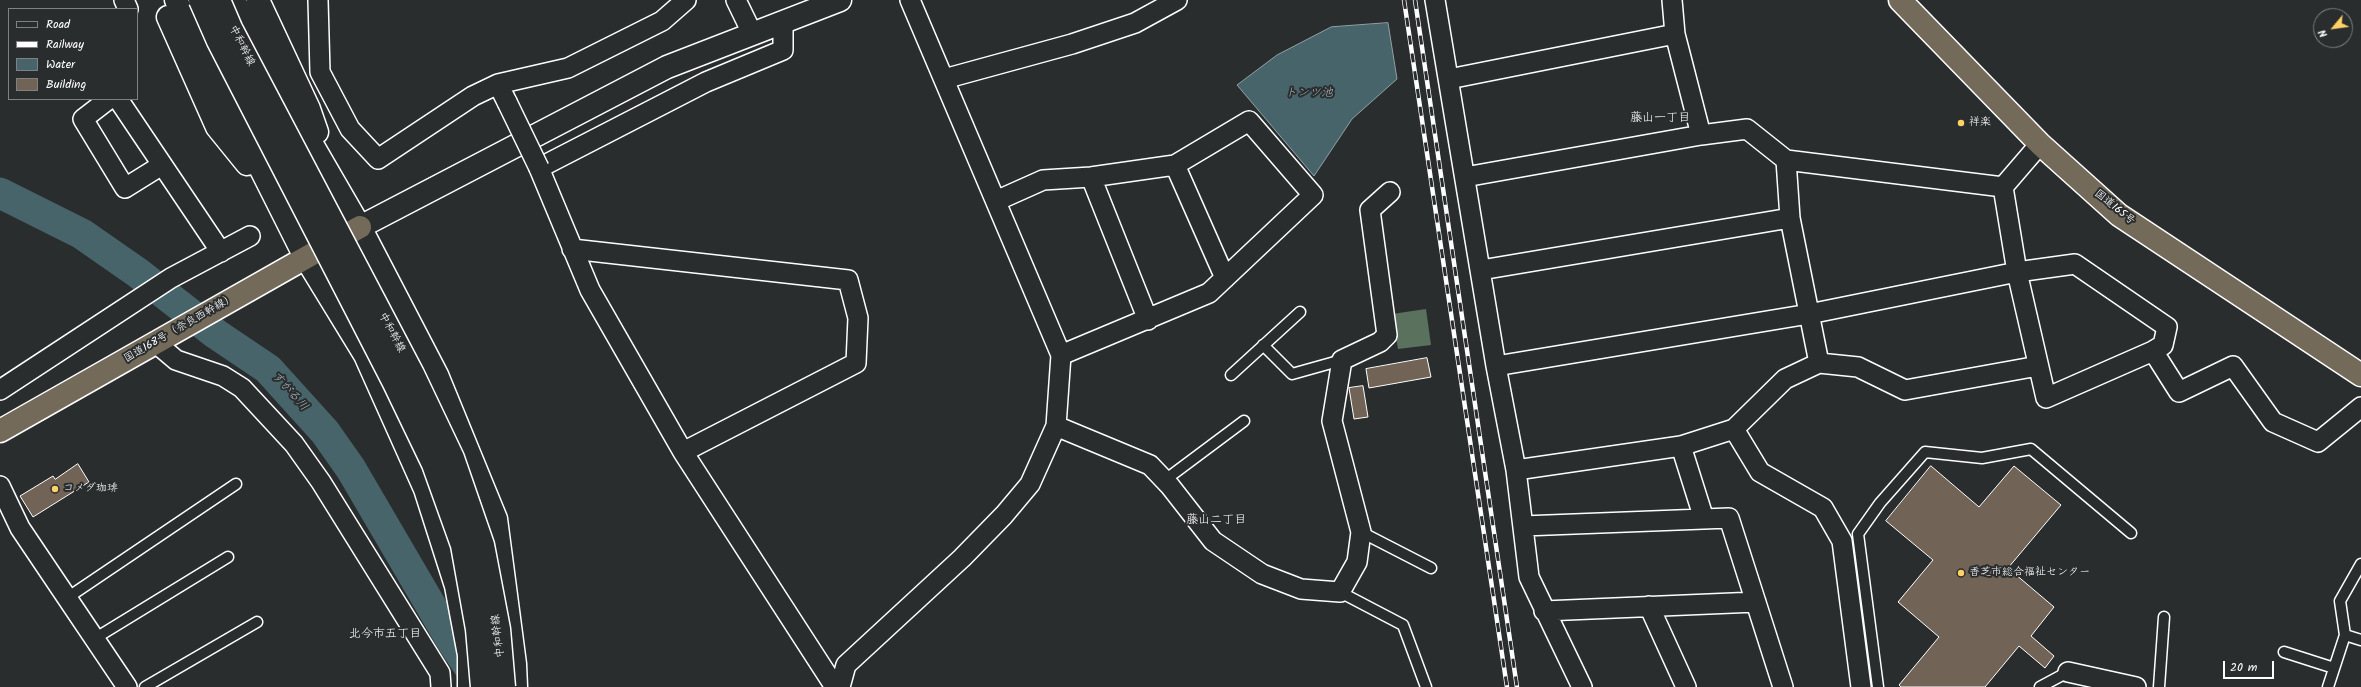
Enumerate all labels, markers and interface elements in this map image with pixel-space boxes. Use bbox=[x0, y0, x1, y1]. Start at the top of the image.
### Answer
legend bbox=[8, 8, 138, 100]
north arrow bbox=[2313, 8, 2353, 48]
text: Road bbox=[46, 15, 70, 34]
street label: 中和幹線 bbox=[225, 23, 257, 69]
text: N bbox=[2314, 26, 2333, 41]
text: Railway bbox=[46, 35, 84, 54]
text: Water bbox=[46, 55, 75, 74]
text: Building bbox=[46, 75, 86, 94]
water label: トンツ池 bbox=[1285, 87, 1333, 101]
district label: 藤山一丁目 bbox=[1630, 112, 1690, 126]
place label: 祥楽 bbox=[1969, 116, 1991, 130]
marker: 祥楽 bbox=[1956, 118, 1966, 128]
street label: 国道165号 bbox=[2091, 188, 2137, 228]
street label: 国道168号（奈良西幹線） bbox=[122, 292, 238, 366]
street label: 中和幹線 bbox=[375, 310, 407, 356]
water label: すがる川 bbox=[268, 369, 310, 415]
place label: コメダ珈琲 bbox=[63, 482, 118, 496]
marker: コメダ珈琲 bbox=[50, 484, 60, 494]
district label: 藤山二丁目 bbox=[1186, 514, 1246, 528]
place label: 香芝市総合福祉センター bbox=[1969, 566, 2090, 580]
marker: 香芝市総合福祉センター bbox=[1956, 568, 1966, 578]
street label: 中和幹線 bbox=[490, 613, 508, 659]
district label: 北今市五丁目 bbox=[349, 628, 421, 642]
scale bar bbox=[2225, 653, 2276, 679]
text: 20 m bbox=[2230, 658, 2257, 677]

